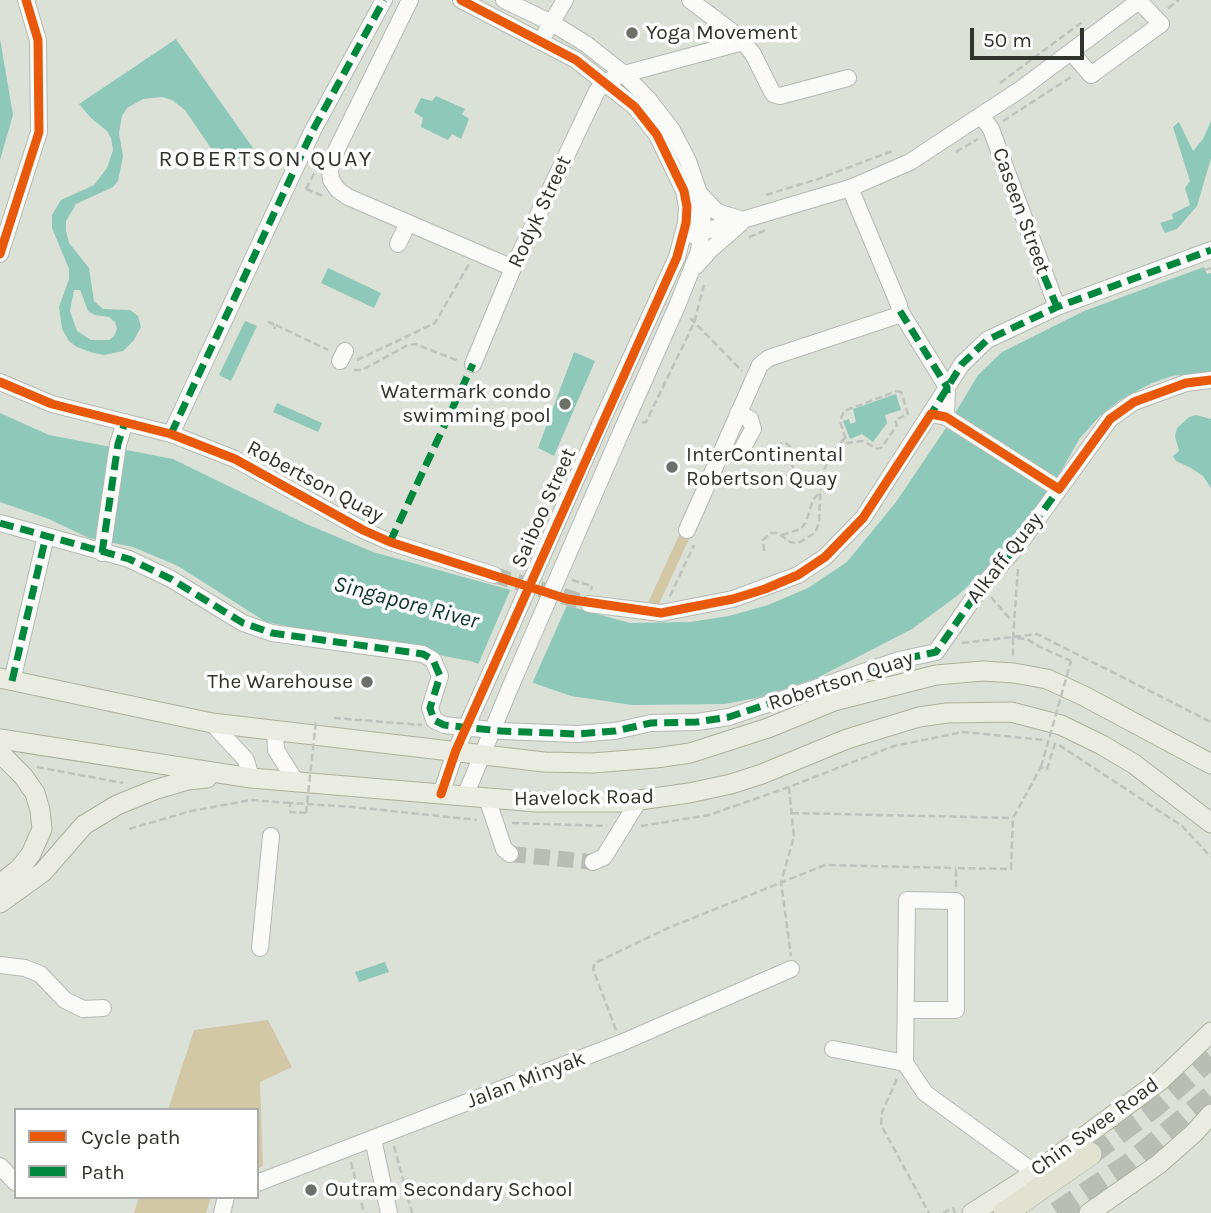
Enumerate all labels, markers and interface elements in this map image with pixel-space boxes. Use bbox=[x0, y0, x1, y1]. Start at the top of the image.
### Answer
scale bar bbox=[973, 14, 1087, 58]
place label: Yoga Movement bbox=[646, 20, 798, 46]
marker: Yoga Movement bbox=[624, 25, 640, 41]
text: 50 m bbox=[983, 28, 1032, 52]
district label: ROBERTSON QUAY bbox=[160, 145, 372, 173]
street label: Caseen Street bbox=[987, 145, 1055, 277]
street label: Rodyk Street bbox=[503, 152, 577, 272]
place label: Watermark condo swimming pool bbox=[381, 379, 551, 429]
marker: Watermark condo swimming pool bbox=[557, 396, 573, 412]
street label: Robertson Quay bbox=[242, 435, 388, 529]
place label: InterContinental Robertson Quay bbox=[686, 442, 843, 492]
street label: Saiboo Street bbox=[506, 444, 582, 572]
marker: InterContinental Robertson Quay bbox=[664, 459, 680, 475]
street label: Alkaff Quay bbox=[962, 508, 1048, 608]
water label: Singapore River bbox=[330, 570, 482, 636]
street label: Robertson Quay bbox=[765, 646, 917, 716]
place label: The Warehouse bbox=[207, 669, 353, 695]
marker: The Warehouse bbox=[359, 674, 375, 690]
street label: Havelock Road bbox=[514, 784, 654, 812]
street label: Jalan Minyak bbox=[463, 1046, 589, 1114]
street label: Chin Swee Road bbox=[1026, 1072, 1164, 1182]
legend bbox=[14, 1108, 259, 1199]
text: Cycle path bbox=[81, 1125, 181, 1149]
text: Path bbox=[81, 1160, 125, 1184]
place label: Outram Secondary School bbox=[325, 1177, 573, 1203]
marker: Outram Secondary School bbox=[303, 1182, 319, 1198]

